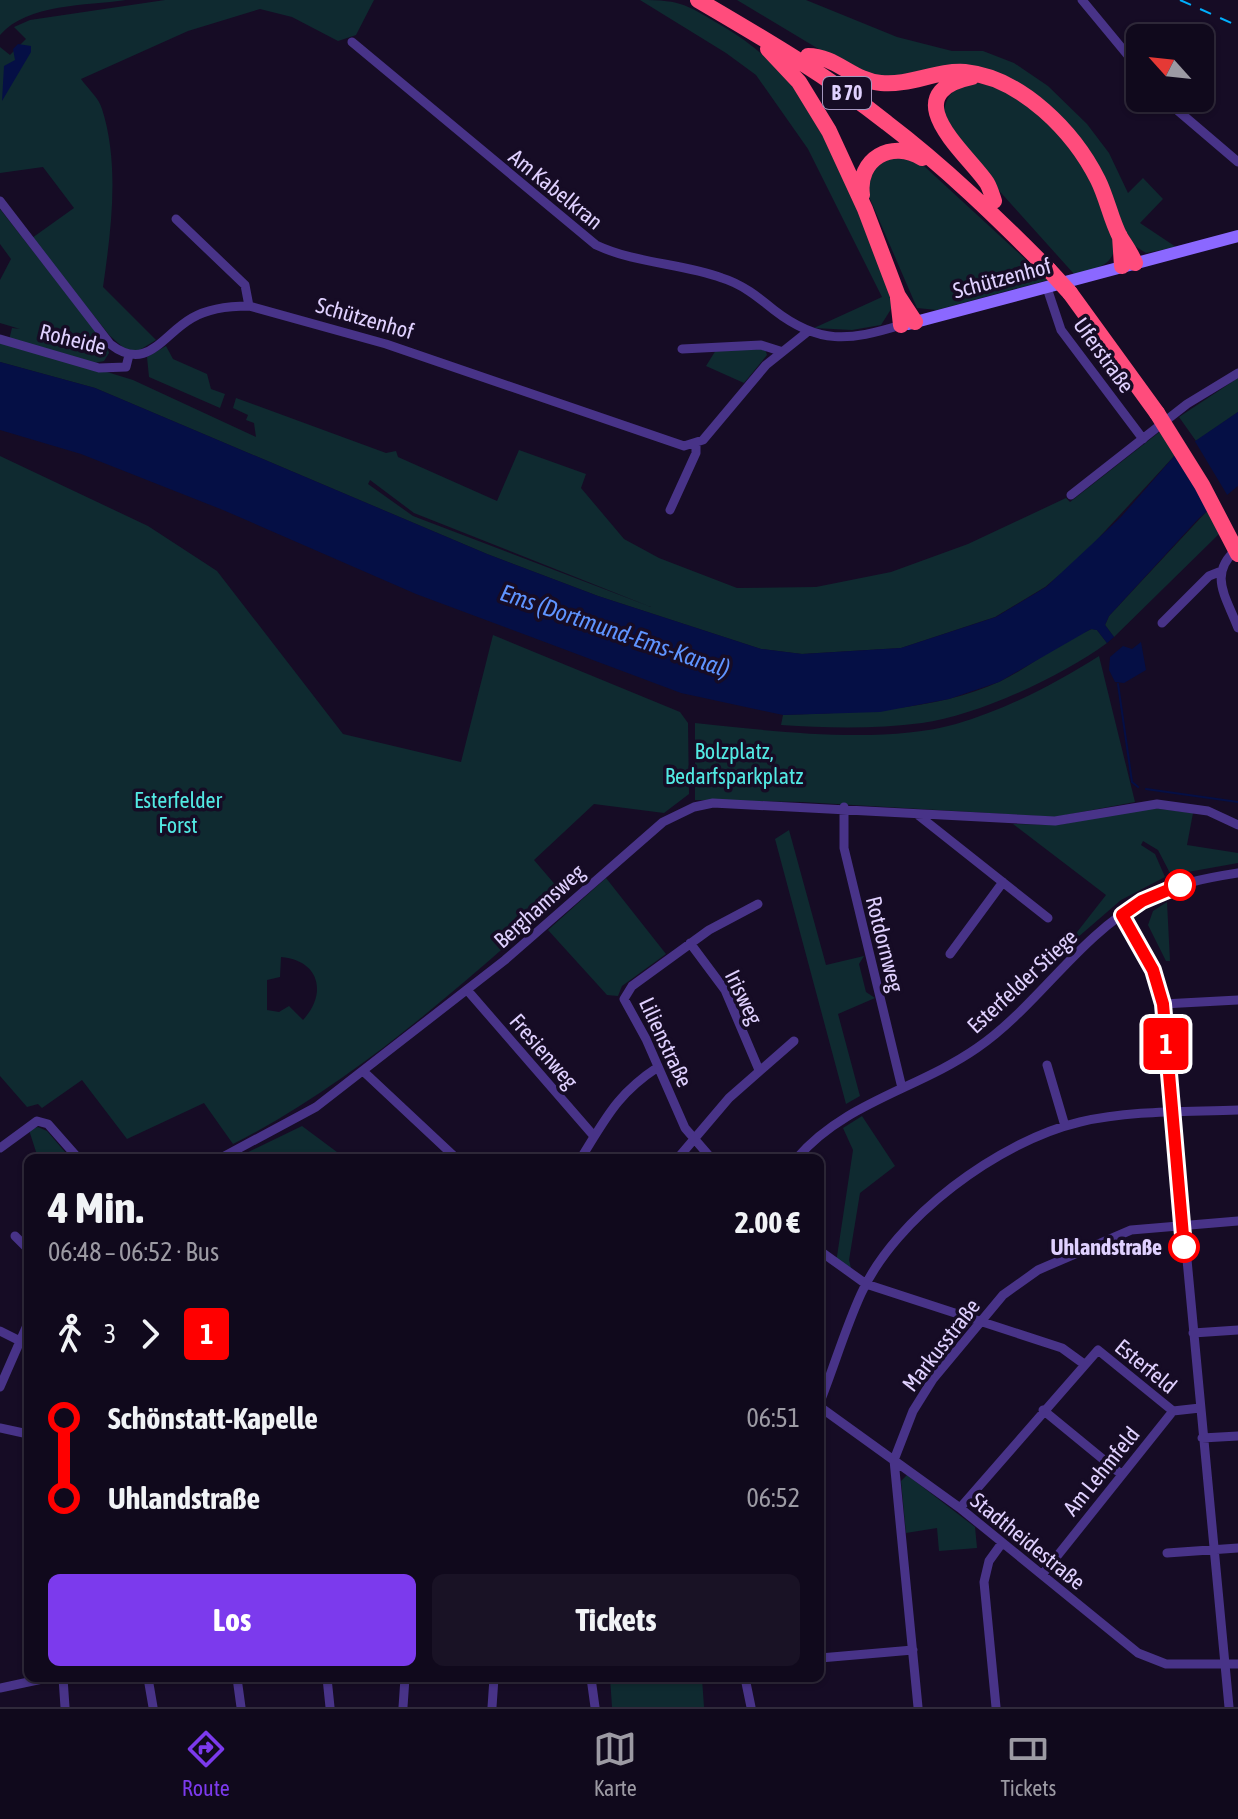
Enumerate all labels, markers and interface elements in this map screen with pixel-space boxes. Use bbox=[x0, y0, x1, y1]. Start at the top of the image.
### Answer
north arrow bbox=[1126, 24, 1214, 112]
map controls bbox=[1126, 24, 1214, 112]
road number: B 70 bbox=[823, 77, 871, 109]
street label: Am Kabelkran bbox=[504, 143, 608, 235]
street label: Schützenhof bbox=[950, 252, 1054, 304]
street label: Schützenhof bbox=[313, 292, 417, 344]
street label: Uferstraße bbox=[1068, 312, 1140, 398]
street label: Roheide bbox=[37, 318, 109, 360]
water label: Ems (Dortmund-Ems-Kanal) bbox=[497, 579, 733, 682]
park label: Bolzplatz, Bedarfsparkplatz bbox=[665, 738, 803, 789]
park label: Esterfelder Forst bbox=[134, 787, 223, 838]
street label: Berghamsweg bbox=[488, 858, 590, 953]
unlabelled marker bbox=[1165, 870, 1195, 900]
street label: Rotdornweg bbox=[861, 893, 910, 995]
street label: Esterfelder Stiege bbox=[962, 923, 1082, 1039]
street label: Irisweg bbox=[720, 966, 768, 1029]
street label: Lilienstraße bbox=[634, 993, 698, 1091]
street label: Fresienweg bbox=[504, 1008, 584, 1094]
line badge: 1 bbox=[1140, 1018, 1192, 1070]
text: 1 bbox=[1159, 1028, 1173, 1060]
text: 4 Min. bbox=[48, 1182, 143, 1232]
text: 2.00 € bbox=[735, 1205, 800, 1239]
marker: Uhlandstraße bbox=[1169, 1232, 1199, 1262]
place label: Uhlandstraße bbox=[1050, 1234, 1162, 1260]
text: 06:48 – 06:52 · Bus bbox=[48, 1237, 219, 1267]
street label: Markusstraße bbox=[897, 1294, 985, 1396]
icon: walk bbox=[48, 1312, 92, 1356]
icon: forward bbox=[128, 1312, 172, 1356]
text: 1 bbox=[200, 1318, 213, 1350]
text: 3 bbox=[104, 1319, 116, 1349]
street label: Esterfeld bbox=[1110, 1333, 1182, 1399]
text: Schönstatt-Kapelle bbox=[108, 1401, 318, 1435]
text: 06:51 bbox=[746, 1403, 800, 1433]
street label: Am Lehmfeld bbox=[1057, 1421, 1145, 1521]
text: Uhlandstraße bbox=[108, 1481, 260, 1515]
text: 06:52 bbox=[746, 1483, 800, 1513]
street label: Stadtheidestraße bbox=[966, 1487, 1090, 1595]
button: Los bbox=[48, 1574, 416, 1666]
button: Tickets bbox=[432, 1574, 800, 1666]
tab: Route bbox=[182, 1727, 230, 1801]
tab: Karte bbox=[593, 1727, 637, 1801]
tab: Tickets bbox=[1001, 1727, 1056, 1801]

